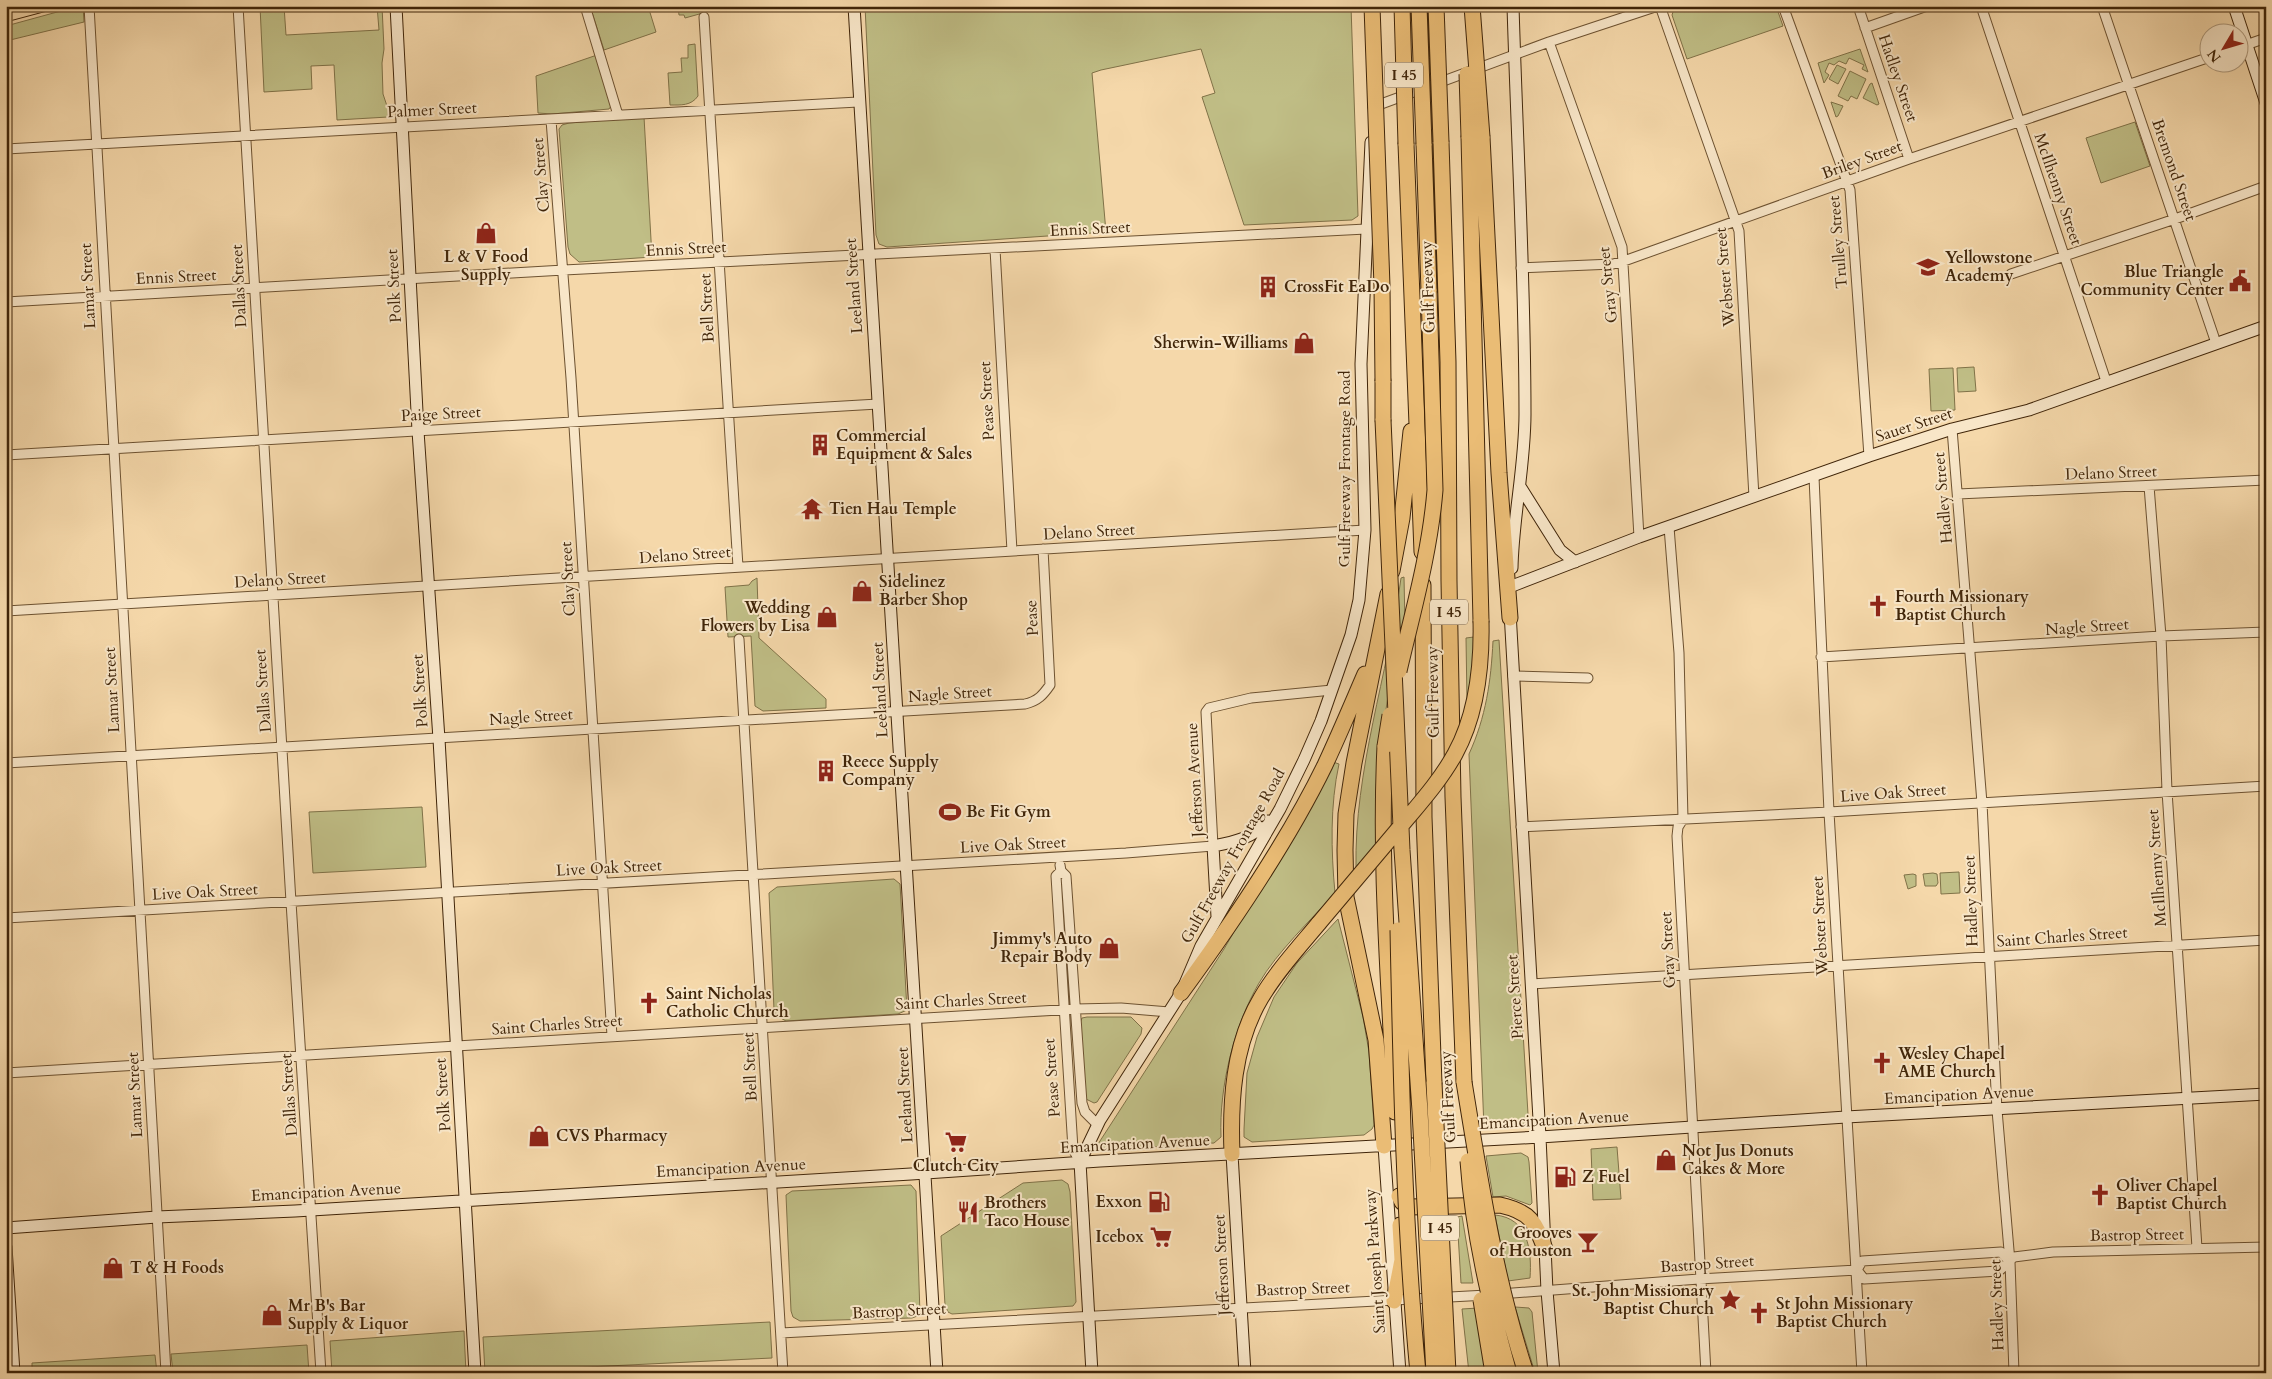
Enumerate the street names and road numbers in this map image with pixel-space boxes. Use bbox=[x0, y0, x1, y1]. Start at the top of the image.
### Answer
street label: Hadley Street bbox=[1873, 31, 1923, 125]
road number: I 45 bbox=[1385, 62, 1423, 88]
street label: Palmer Street bbox=[387, 97, 477, 123]
street label: Bremond Street bbox=[2146, 116, 2202, 224]
street label: McIlhenny Street bbox=[2028, 130, 2088, 248]
street label: Briley Street bbox=[1819, 135, 1905, 185]
street label: Clay Street bbox=[527, 137, 555, 213]
street label: Trulley Street bbox=[1823, 195, 1853, 289]
street label: Ennis Street bbox=[1049, 216, 1131, 242]
street label: Webster Street bbox=[1710, 226, 1740, 329]
street label: Ennis Street bbox=[645, 236, 727, 262]
street label: Leeland Street bbox=[840, 238, 868, 334]
street label: Gulf Freeway bbox=[1415, 240, 1441, 334]
street label: Lamar Street bbox=[75, 243, 101, 329]
street label: Dallas Street bbox=[226, 244, 252, 328]
street label: Gray Street bbox=[1593, 246, 1623, 324]
street label: Polk Street bbox=[381, 249, 407, 323]
street label: Ennis Street bbox=[135, 264, 217, 290]
street label: Bell Street bbox=[694, 273, 720, 343]
street label: Pease Street bbox=[974, 361, 1000, 441]
street label: Gulf Freeway Frontage Road bbox=[1334, 370, 1356, 568]
street label: Paige Street bbox=[401, 401, 481, 427]
street label: Sauer Street bbox=[1873, 402, 1955, 448]
street label: Hadley Street bbox=[1928, 452, 1958, 544]
street label: Delano Street bbox=[2065, 460, 2157, 486]
street label: Delano Street bbox=[1043, 519, 1135, 545]
street label: Clay Street bbox=[555, 541, 581, 617]
street label: Delano Street bbox=[638, 541, 732, 569]
street label: Delano Street bbox=[234, 567, 326, 593]
street label: Pease bbox=[1020, 599, 1044, 637]
road number: I 45 bbox=[1430, 600, 1468, 624]
street label: Nagle Street bbox=[2045, 613, 2129, 641]
street label: Leeland Street bbox=[867, 642, 893, 738]
street label: Gulf Freeway bbox=[1421, 645, 1445, 738]
street label: Lamar Street bbox=[99, 647, 125, 733]
street label: Dallas Street bbox=[249, 649, 277, 733]
street label: Polk Street bbox=[406, 654, 434, 728]
street label: Nagle Street bbox=[908, 680, 992, 708]
street label: Nagle Street bbox=[489, 703, 573, 731]
street label: Jefferson Avenue bbox=[1181, 722, 1209, 840]
street label: Gulf Freeway Frontage Road bbox=[1176, 764, 1291, 947]
street label: Live Oak Street bbox=[1839, 778, 1947, 808]
street label: McIlhenny Street bbox=[2142, 809, 2172, 927]
street label: Live Oak Street bbox=[960, 831, 1066, 859]
street label: Live Oak Street bbox=[556, 854, 662, 882]
street label: Hadley Street bbox=[1958, 855, 1984, 947]
street label: Webster Street bbox=[1806, 876, 1834, 977]
street label: Live Oak Street bbox=[152, 878, 258, 906]
street label: Gray Street bbox=[1655, 911, 1681, 989]
street label: Saint Charles Street bbox=[1996, 921, 2128, 953]
street label: Pierce Street bbox=[1501, 954, 1529, 1040]
street label: Saint Charles Street bbox=[895, 987, 1027, 1015]
street label: Saint Charles Street bbox=[491, 1009, 623, 1041]
street label: Bell Street bbox=[737, 1032, 763, 1102]
street label: Pease Street bbox=[1038, 1038, 1066, 1118]
street label: Leeland Street bbox=[892, 1047, 918, 1143]
street label: Gulf Freeway bbox=[1435, 1050, 1461, 1144]
street label: Lamar Street bbox=[122, 1052, 148, 1138]
street label: Dallas Street bbox=[275, 1053, 303, 1137]
street label: Polk Street bbox=[429, 1058, 457, 1132]
street label: Emancipation Avenue bbox=[1883, 1080, 2035, 1110]
street label: Emancipation Avenue bbox=[1478, 1105, 1630, 1135]
street label: Emancipation Avenue bbox=[1059, 1129, 1211, 1159]
street label: Emancipation Avenue bbox=[655, 1153, 807, 1183]
street label: Emancipation Avenue bbox=[250, 1177, 402, 1207]
street label: Saint Joseph Parkway bbox=[1359, 1187, 1391, 1334]
street label: Jefferson Street bbox=[1208, 1214, 1236, 1318]
road number: I 45 bbox=[1421, 1216, 1459, 1240]
street label: Bastrop Street bbox=[2090, 1223, 2184, 1247]
street label: Bastrop Street bbox=[1659, 1250, 1755, 1278]
street label: Hadley Street bbox=[1984, 1259, 2010, 1351]
street label: Bastrop Street bbox=[1256, 1276, 1350, 1302]
street label: Bastrop Street bbox=[851, 1298, 947, 1324]

